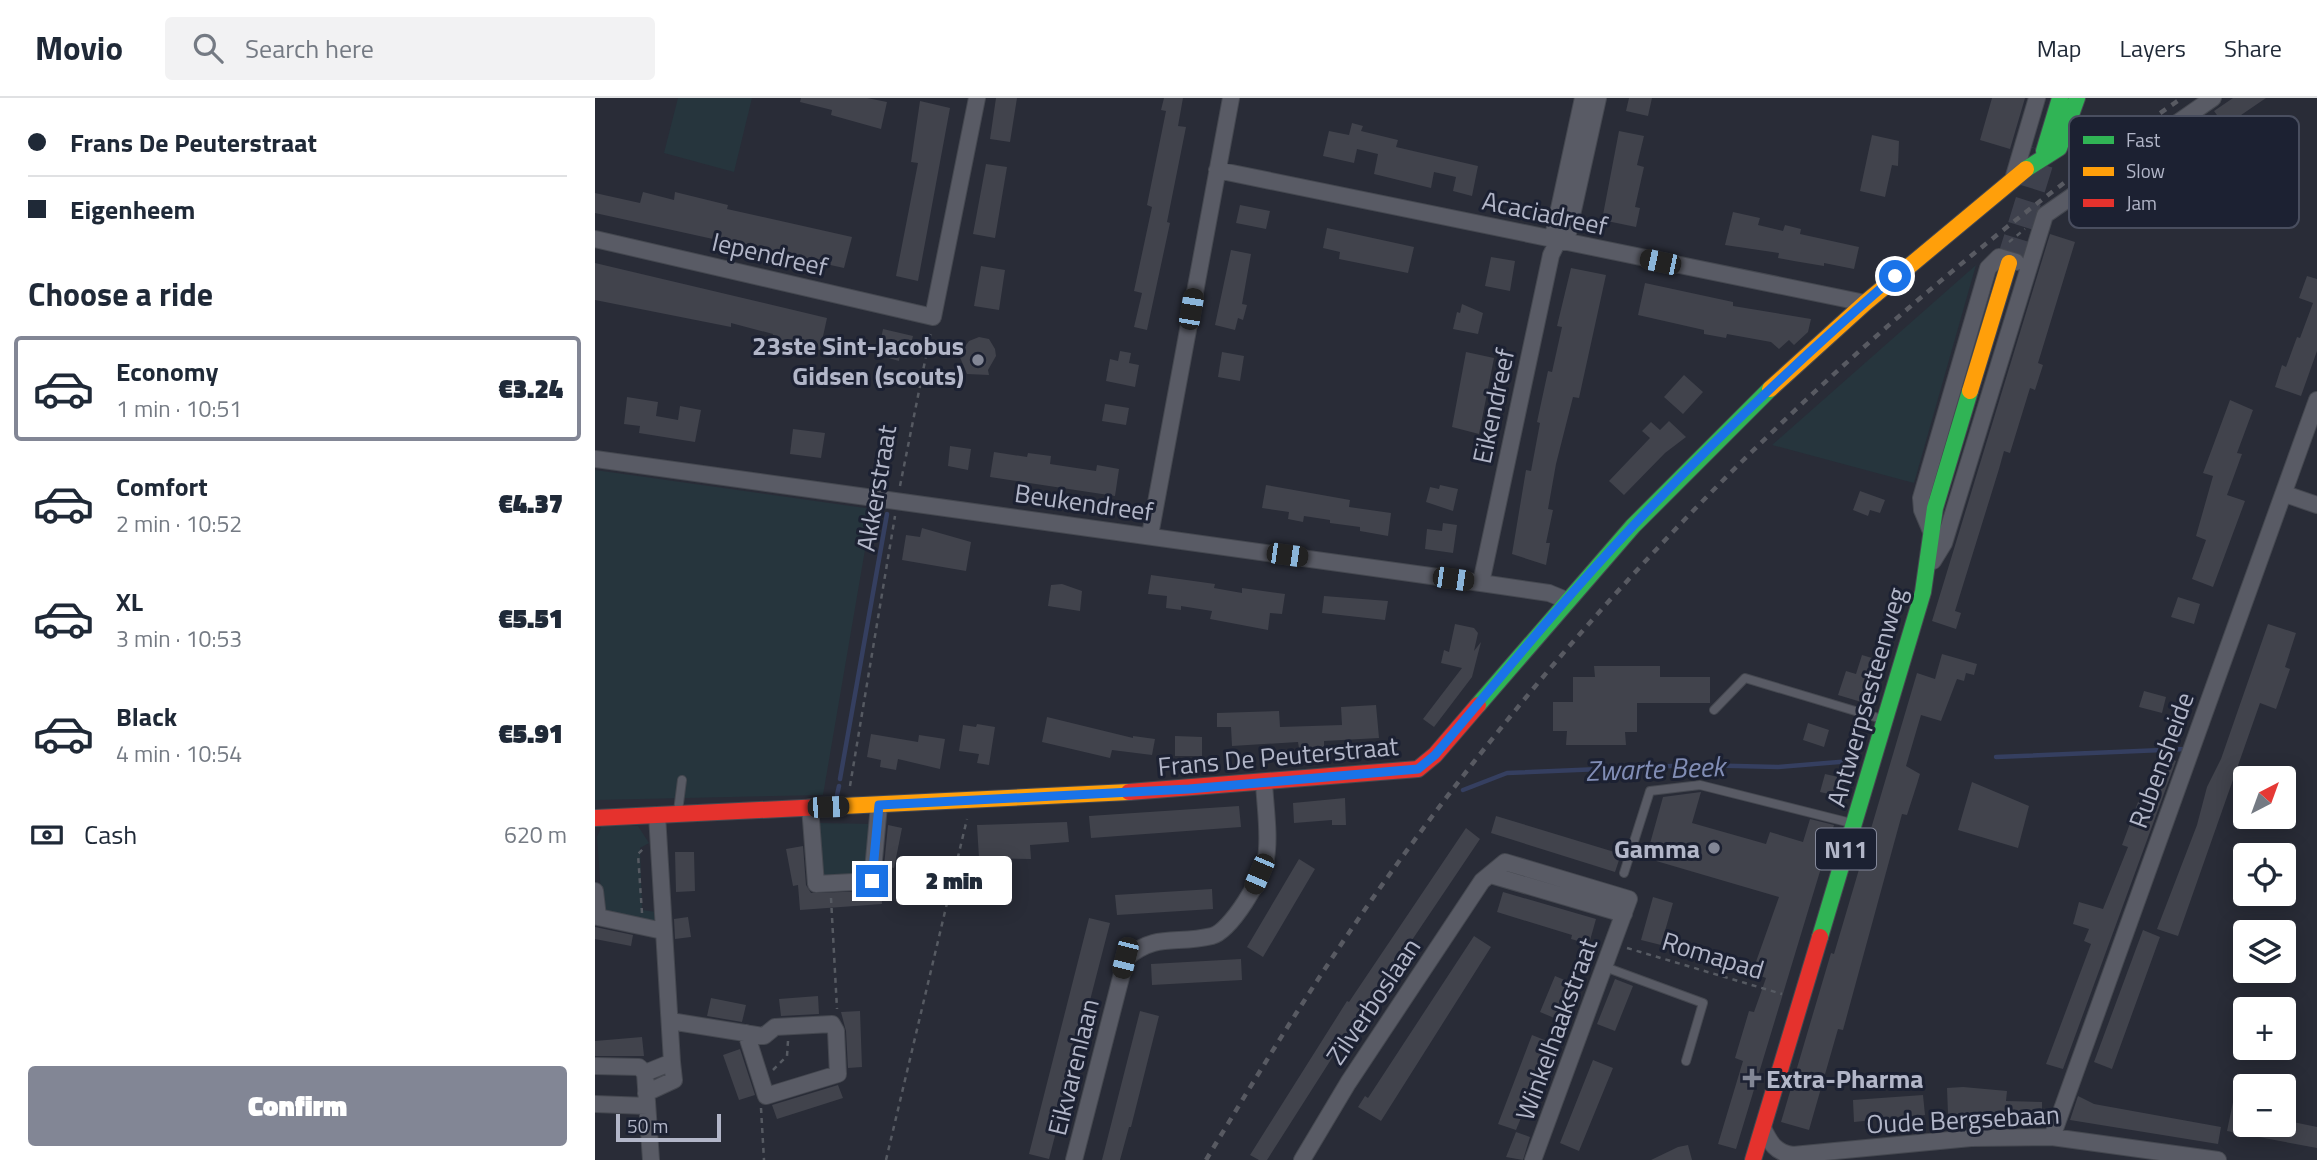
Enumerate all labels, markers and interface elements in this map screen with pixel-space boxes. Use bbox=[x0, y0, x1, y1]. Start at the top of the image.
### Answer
search box bbox=[165, 17, 655, 80]
text: Movio bbox=[35, 23, 123, 73]
icon: search bbox=[189, 29, 227, 67]
text: Search here bbox=[245, 29, 374, 68]
text: Map bbox=[2037, 30, 2082, 66]
text: Layers bbox=[2120, 30, 2186, 66]
text: Share bbox=[2224, 30, 2282, 66]
legend bbox=[2069, 116, 2299, 228]
text: Frans De Peuterstraat bbox=[70, 123, 317, 162]
text: Fast bbox=[2126, 125, 2161, 154]
text: Slow bbox=[2126, 156, 2165, 185]
street label: Acaciadreef bbox=[1479, 181, 1612, 245]
text: Jam bbox=[2126, 188, 2157, 217]
text: Eigenheem bbox=[70, 190, 195, 229]
street label: Iependreef bbox=[708, 222, 832, 286]
car bbox=[1638, 247, 1683, 277]
route start bbox=[1879, 260, 1911, 292]
text: Choose a ride bbox=[28, 270, 213, 318]
car bbox=[1178, 286, 1205, 332]
place label: 23ste Sint-Jacobus Gidsen (scouts) bbox=[752, 326, 964, 395]
street label: Eikendreef bbox=[1462, 345, 1524, 467]
text: Economy bbox=[116, 352, 218, 391]
marker: 23ste Sint-Jacobus Gidsen (scouts) bbox=[970, 352, 986, 368]
icon: car bbox=[32, 357, 95, 420]
text: €3.24 bbox=[498, 369, 563, 408]
text: 1 min · 10:51 bbox=[116, 391, 242, 426]
street label: Akkerstraat bbox=[846, 422, 906, 554]
text: Comfort bbox=[116, 467, 208, 506]
icon: car bbox=[32, 472, 95, 535]
street label: Beukendreef bbox=[1012, 473, 1156, 531]
text: €4.37 bbox=[498, 484, 563, 523]
text: 2 min · 10:52 bbox=[116, 506, 242, 541]
car bbox=[1265, 542, 1310, 568]
car bbox=[1431, 566, 1476, 592]
text: XL bbox=[116, 582, 143, 621]
street label: Antwerpsesteenweg bbox=[1816, 583, 1916, 811]
icon: car bbox=[32, 587, 95, 650]
text: €5.51 bbox=[498, 599, 563, 638]
text: 3 min · 10:53 bbox=[116, 621, 242, 656]
street label: Rubensheide bbox=[2118, 686, 2204, 834]
text: Black bbox=[116, 697, 177, 736]
icon: car bbox=[32, 702, 95, 765]
text: €5.91 bbox=[498, 714, 563, 753]
street label: Frans De Peuterstraat bbox=[1156, 726, 1400, 786]
text: 4 min · 10:54 bbox=[116, 736, 242, 771]
water label: Zwarte Beek bbox=[1585, 744, 1729, 792]
north arrow bbox=[2233, 766, 2296, 830]
map controls bbox=[2233, 766, 2296, 1137]
car bbox=[807, 796, 850, 818]
text: Cash bbox=[84, 815, 137, 854]
icon: cash bbox=[28, 816, 66, 854]
text: 620 m bbox=[504, 817, 567, 852]
road number: N11 bbox=[1816, 828, 1876, 870]
place label: Gamma bbox=[1614, 829, 1700, 868]
marker: Gamma bbox=[1706, 840, 1722, 856]
button: locate bbox=[2233, 843, 2296, 906]
car bbox=[1242, 851, 1277, 897]
callout: 2 min bbox=[897, 856, 1012, 906]
text: 2 min bbox=[925, 863, 983, 898]
route end bbox=[856, 865, 888, 897]
button: layers bbox=[2233, 920, 2296, 983]
street label: Romapad bbox=[1657, 921, 1769, 989]
street label: Zilverboslaan bbox=[1316, 930, 1430, 1072]
street label: Winkelhaakstraat bbox=[1505, 932, 1607, 1126]
car bbox=[1110, 935, 1141, 981]
street label: Eikvarenlaan bbox=[1037, 995, 1109, 1139]
button: + bbox=[2233, 997, 2296, 1060]
place label: Extra-Pharma bbox=[1766, 1059, 1924, 1098]
button: Confirm bbox=[28, 1066, 567, 1146]
marker: Extra-Pharma bbox=[1744, 1070, 1760, 1086]
button: − bbox=[2233, 1074, 2296, 1137]
street label: Oude Bergsebaan bbox=[1865, 1094, 2061, 1144]
scale bar bbox=[616, 1111, 721, 1143]
text: 50 m bbox=[627, 1111, 668, 1140]

